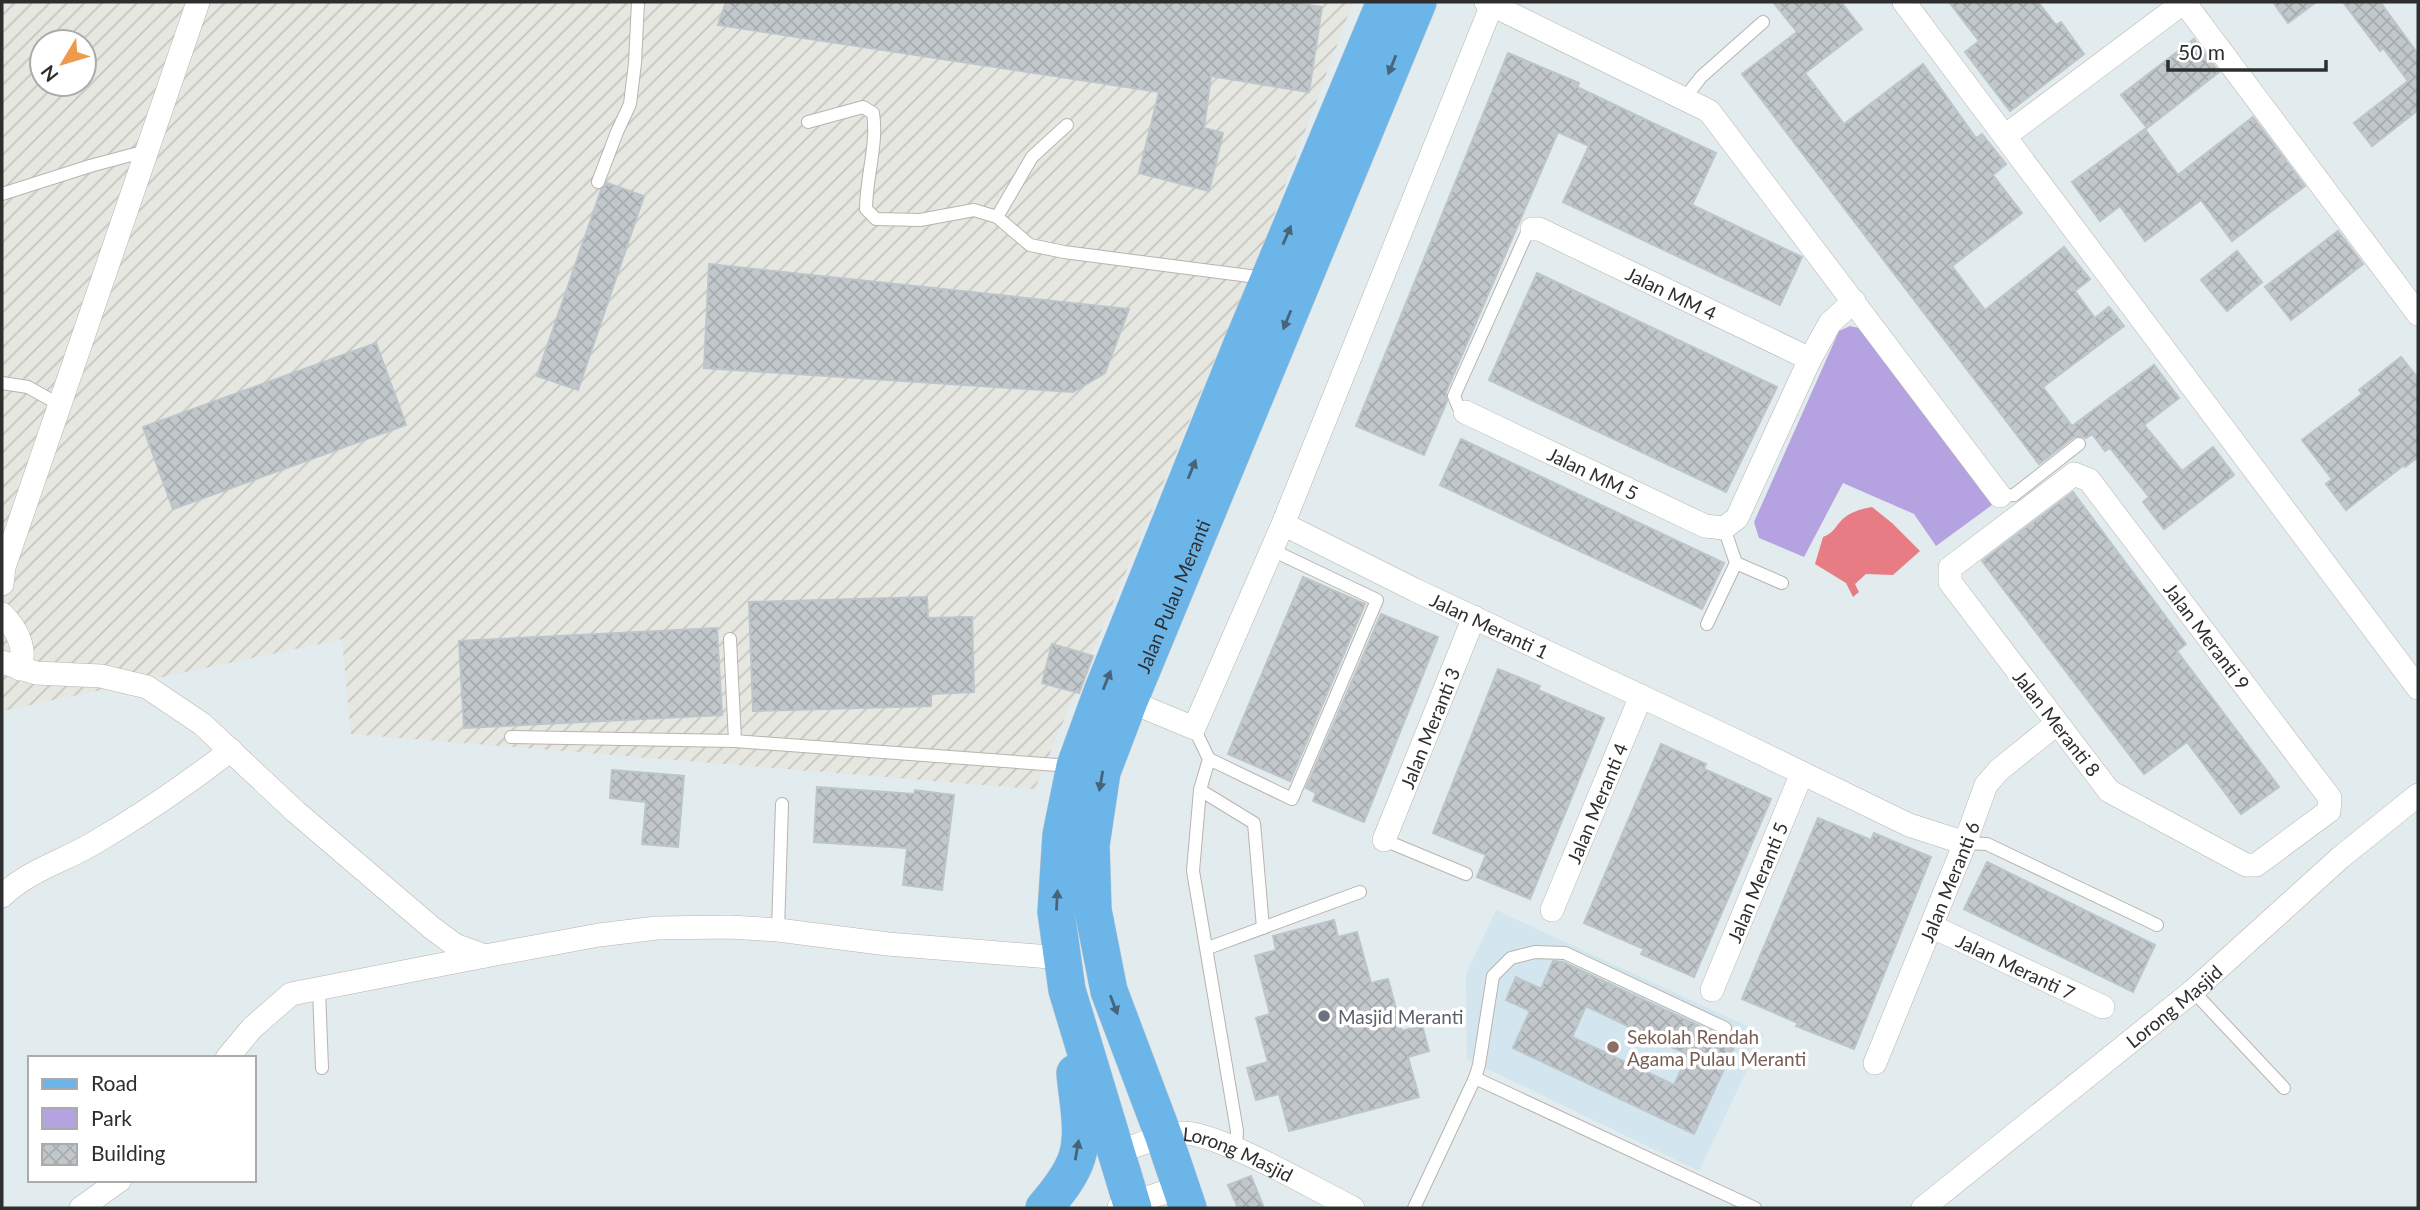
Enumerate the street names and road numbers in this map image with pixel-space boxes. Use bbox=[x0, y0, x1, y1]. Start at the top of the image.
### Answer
street label: Jalan MM 4 bbox=[1622, 261, 1721, 324]
street label: Jalan MM 5 bbox=[1544, 442, 1642, 504]
street label: Jalan Pulau Meranti bbox=[1131, 516, 1214, 676]
street label: Jalan Meranti 9 bbox=[2159, 578, 2255, 694]
street label: Jalan Meranti 1 bbox=[1427, 587, 1553, 663]
street label: Jalan Meranti 3 bbox=[1395, 664, 1464, 792]
street label: Jalan Meranti 8 bbox=[2008, 665, 2106, 781]
street label: Jalan Meranti 4 bbox=[1561, 739, 1632, 867]
street label: Jalan Meranti 5 bbox=[1722, 818, 1792, 946]
street label: Jalan Meranti 6 bbox=[1914, 818, 1983, 945]
street label: Jalan Meranti 7 bbox=[1953, 928, 2079, 1004]
street label: Lorong Masjid bbox=[2121, 959, 2226, 1052]
street label: Lorong Masjid bbox=[1182, 1121, 1297, 1186]

